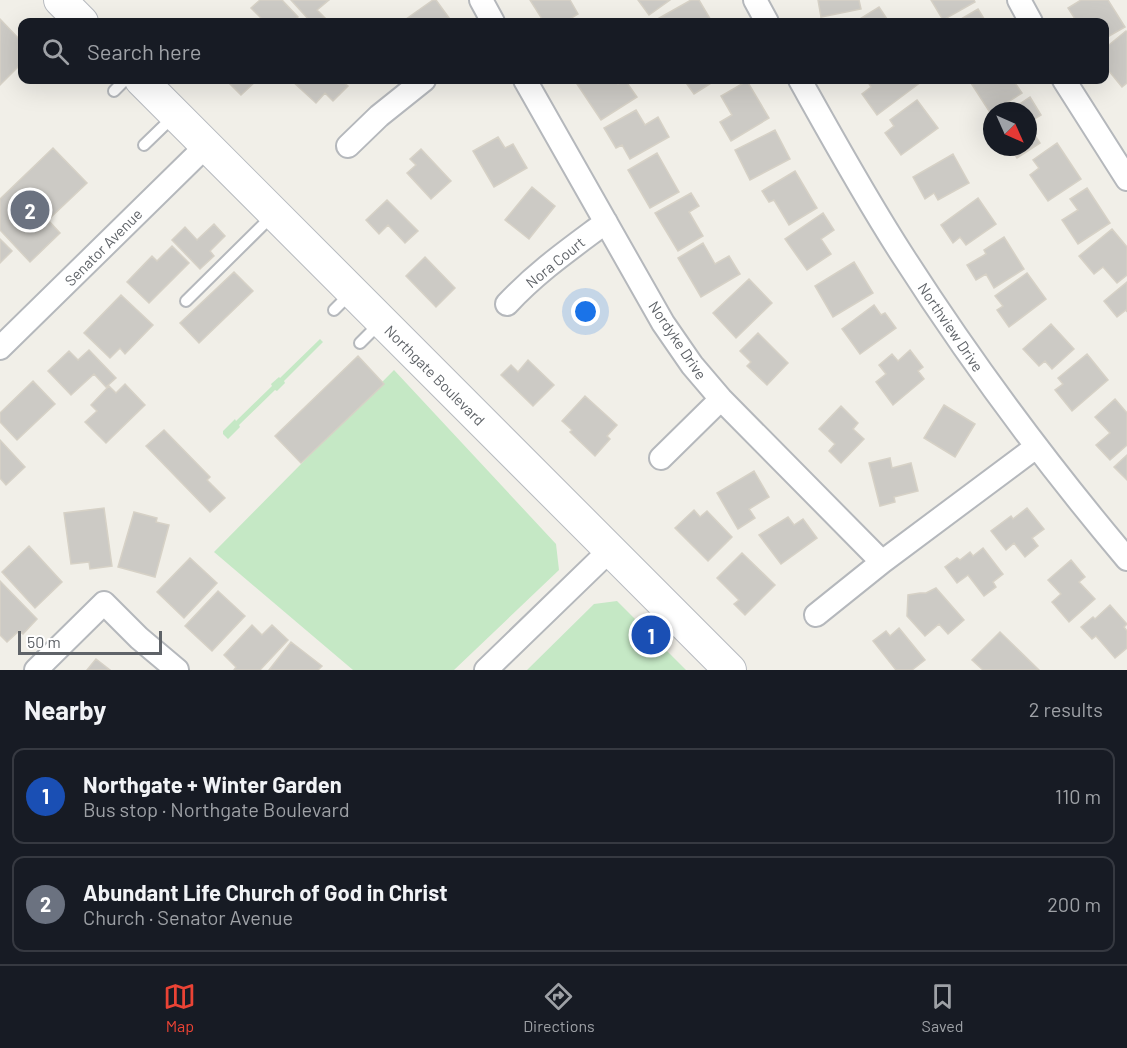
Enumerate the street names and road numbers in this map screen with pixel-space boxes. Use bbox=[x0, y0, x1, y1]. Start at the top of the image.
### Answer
street label: Senator Avenue bbox=[61, 205, 145, 289]
street label: Nora Court bbox=[522, 233, 588, 291]
street label: Northview Drive bbox=[915, 279, 987, 375]
street label: Nordyke Drive bbox=[645, 297, 711, 383]
street label: Northgate Boulevard bbox=[381, 321, 489, 429]

